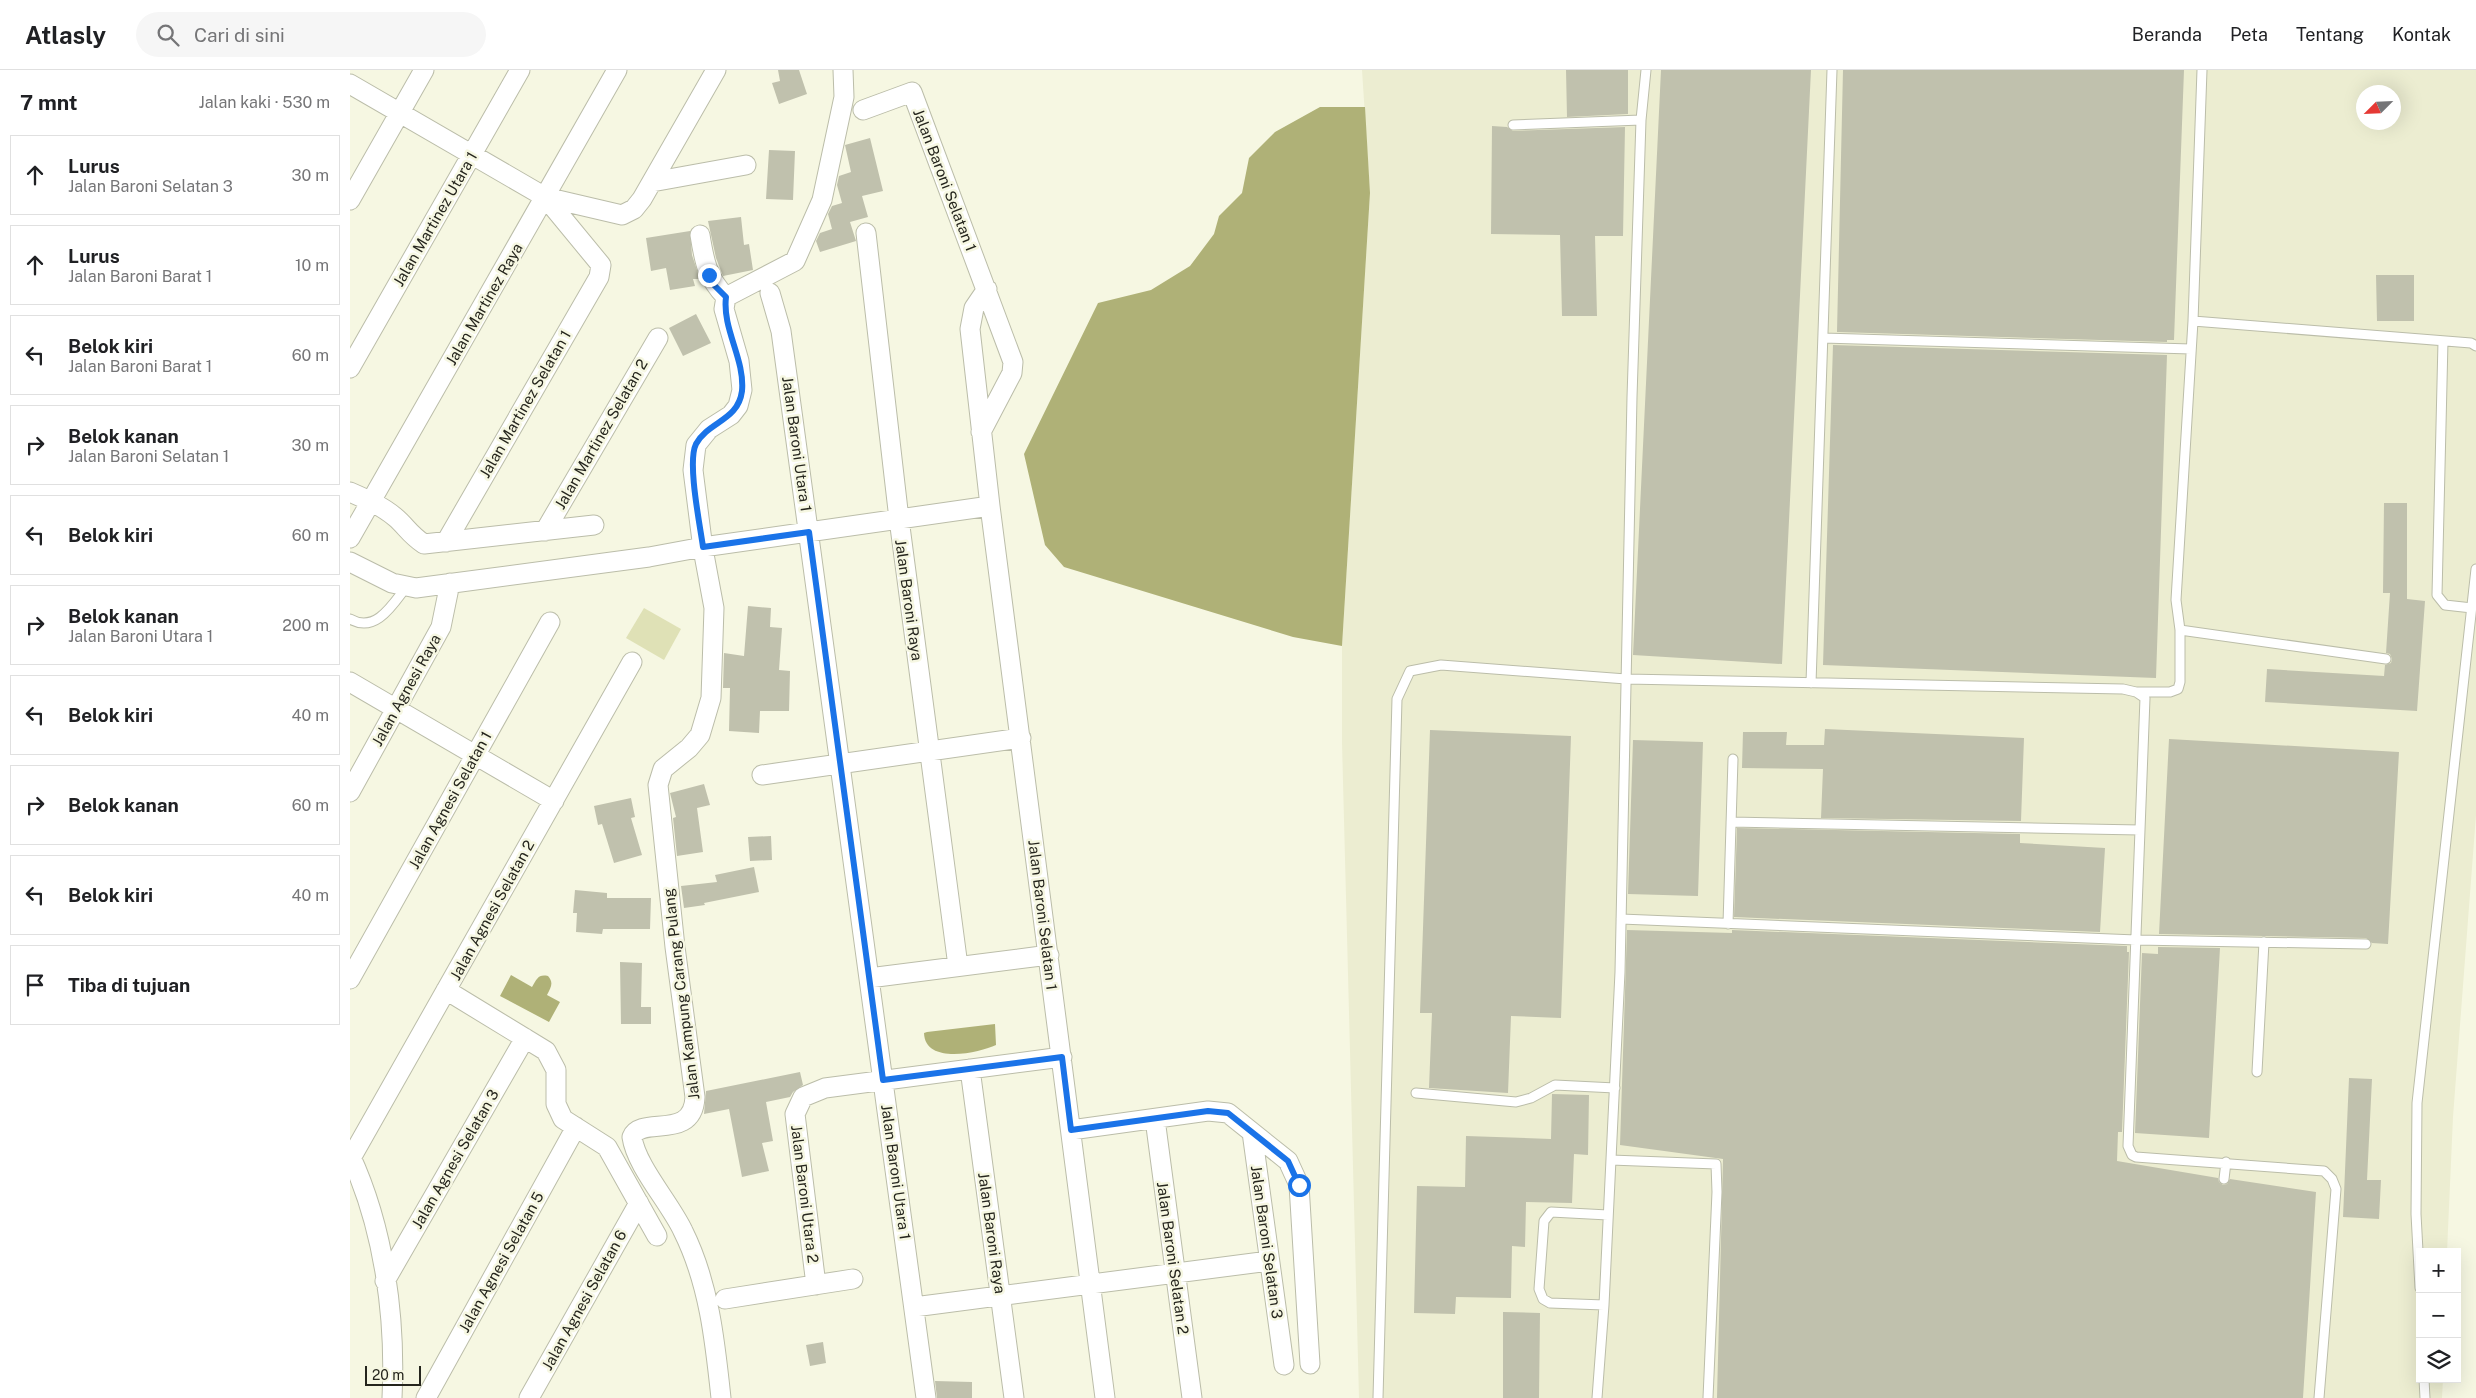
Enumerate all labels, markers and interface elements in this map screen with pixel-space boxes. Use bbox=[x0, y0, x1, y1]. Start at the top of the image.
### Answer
search box bbox=[136, 12, 486, 57]
text: Atlasly bbox=[25, 21, 106, 49]
icon: search bbox=[154, 21, 182, 49]
text: Cari di sini bbox=[194, 24, 285, 46]
text: Beranda bbox=[2132, 24, 2202, 45]
text: Peta bbox=[2230, 24, 2268, 45]
text: Tentang bbox=[2296, 24, 2364, 45]
text: Kontak bbox=[2392, 24, 2451, 45]
north arrow bbox=[2356, 85, 2401, 130]
text: 7 mnt bbox=[20, 90, 78, 115]
text: Jalan kaki · 530 m bbox=[199, 93, 330, 112]
street label: Jalan Baroni Selatan 1 bbox=[910, 106, 980, 254]
street label: Jalan Martinez Utara 1 bbox=[390, 149, 480, 289]
text: Lurus bbox=[68, 155, 120, 177]
icon: ahead bbox=[21, 161, 49, 189]
text: 30 m bbox=[292, 166, 329, 185]
text: Jalan Baroni Selatan 3 bbox=[68, 177, 233, 196]
street label: Jalan Martinez Raya bbox=[442, 240, 526, 368]
text: Lurus bbox=[68, 245, 120, 267]
icon: ahead bbox=[21, 251, 49, 279]
text: 10 m bbox=[295, 256, 329, 275]
route end bbox=[698, 264, 721, 287]
text: Jalan Baroni Barat 1 bbox=[68, 267, 212, 286]
street label: Jalan Martinez Selatan 1 bbox=[476, 327, 574, 481]
text: Belok kiri bbox=[68, 335, 153, 357]
icon: left bbox=[21, 341, 49, 369]
text: 60 m bbox=[292, 346, 329, 365]
street label: Jalan Martinez Selatan 2 bbox=[551, 356, 651, 512]
text: Jalan Baroni Barat 1 bbox=[68, 357, 212, 376]
street label: Jalan Baroni Utara 1 bbox=[779, 375, 815, 513]
text: Belok kanan bbox=[68, 425, 179, 447]
icon: right bbox=[21, 431, 49, 459]
text: 30 m bbox=[292, 436, 329, 455]
text: Jalan Baroni Selatan 1 bbox=[68, 447, 229, 466]
icon: left bbox=[21, 521, 49, 549]
text: Belok kiri bbox=[68, 524, 153, 546]
text: 60 m bbox=[292, 526, 329, 545]
street label: Jalan Baroni Raya bbox=[892, 538, 926, 662]
text: Belok kanan bbox=[68, 605, 179, 627]
icon: right bbox=[21, 611, 49, 639]
text: 200 m bbox=[282, 616, 329, 635]
text: Jalan Baroni Utara 1 bbox=[68, 627, 213, 646]
street label: Jalan Agnesi Raya bbox=[368, 631, 444, 749]
icon: left bbox=[21, 701, 49, 729]
text: Belok kiri bbox=[68, 704, 153, 726]
text: 40 m bbox=[291, 706, 329, 725]
street label: Jalan Agnesi Selatan 1 bbox=[405, 728, 495, 872]
icon: right bbox=[21, 791, 49, 819]
text: Belok kanan bbox=[68, 794, 179, 816]
text: 60 m bbox=[292, 796, 329, 815]
street label: Jalan Agnesi Selatan 2 bbox=[446, 837, 538, 983]
street label: Jalan Baroni Selatan 1 bbox=[1025, 839, 1061, 991]
icon: left bbox=[21, 881, 49, 909]
text: Belok kiri bbox=[68, 884, 153, 906]
text: 40 m bbox=[291, 886, 329, 905]
street label: Jalan Kampung Carang Pulang bbox=[660, 887, 702, 1101]
icon: arrive bbox=[21, 971, 49, 999]
text: Tiba di tujuan bbox=[68, 974, 190, 996]
street label: Jalan Agnesi Selatan 3 bbox=[408, 1086, 502, 1232]
street label: Jalan Baroni Utara 1 bbox=[878, 1103, 914, 1241]
street label: Jalan Baroni Utara 2 bbox=[788, 1124, 822, 1264]
street label: Jalan Baroni Selatan 3 bbox=[1248, 1164, 1286, 1320]
street label: Jalan Baroni Raya bbox=[975, 1171, 1009, 1295]
route start bbox=[1288, 1174, 1311, 1197]
street label: Jalan Baroni Selatan 2 bbox=[1154, 1181, 1192, 1336]
street label: Jalan Agnesi Selatan 5 bbox=[455, 1189, 547, 1335]
street label: Jalan Agnesi Selatan 6 bbox=[538, 1227, 630, 1373]
map controls bbox=[2416, 1248, 2461, 1383]
button: + bbox=[2416, 1248, 2461, 1293]
button: − bbox=[2416, 1293, 2461, 1338]
button: layers bbox=[2416, 1338, 2461, 1383]
scale bar bbox=[365, 1363, 421, 1386]
text: 20 m bbox=[372, 1367, 404, 1383]

